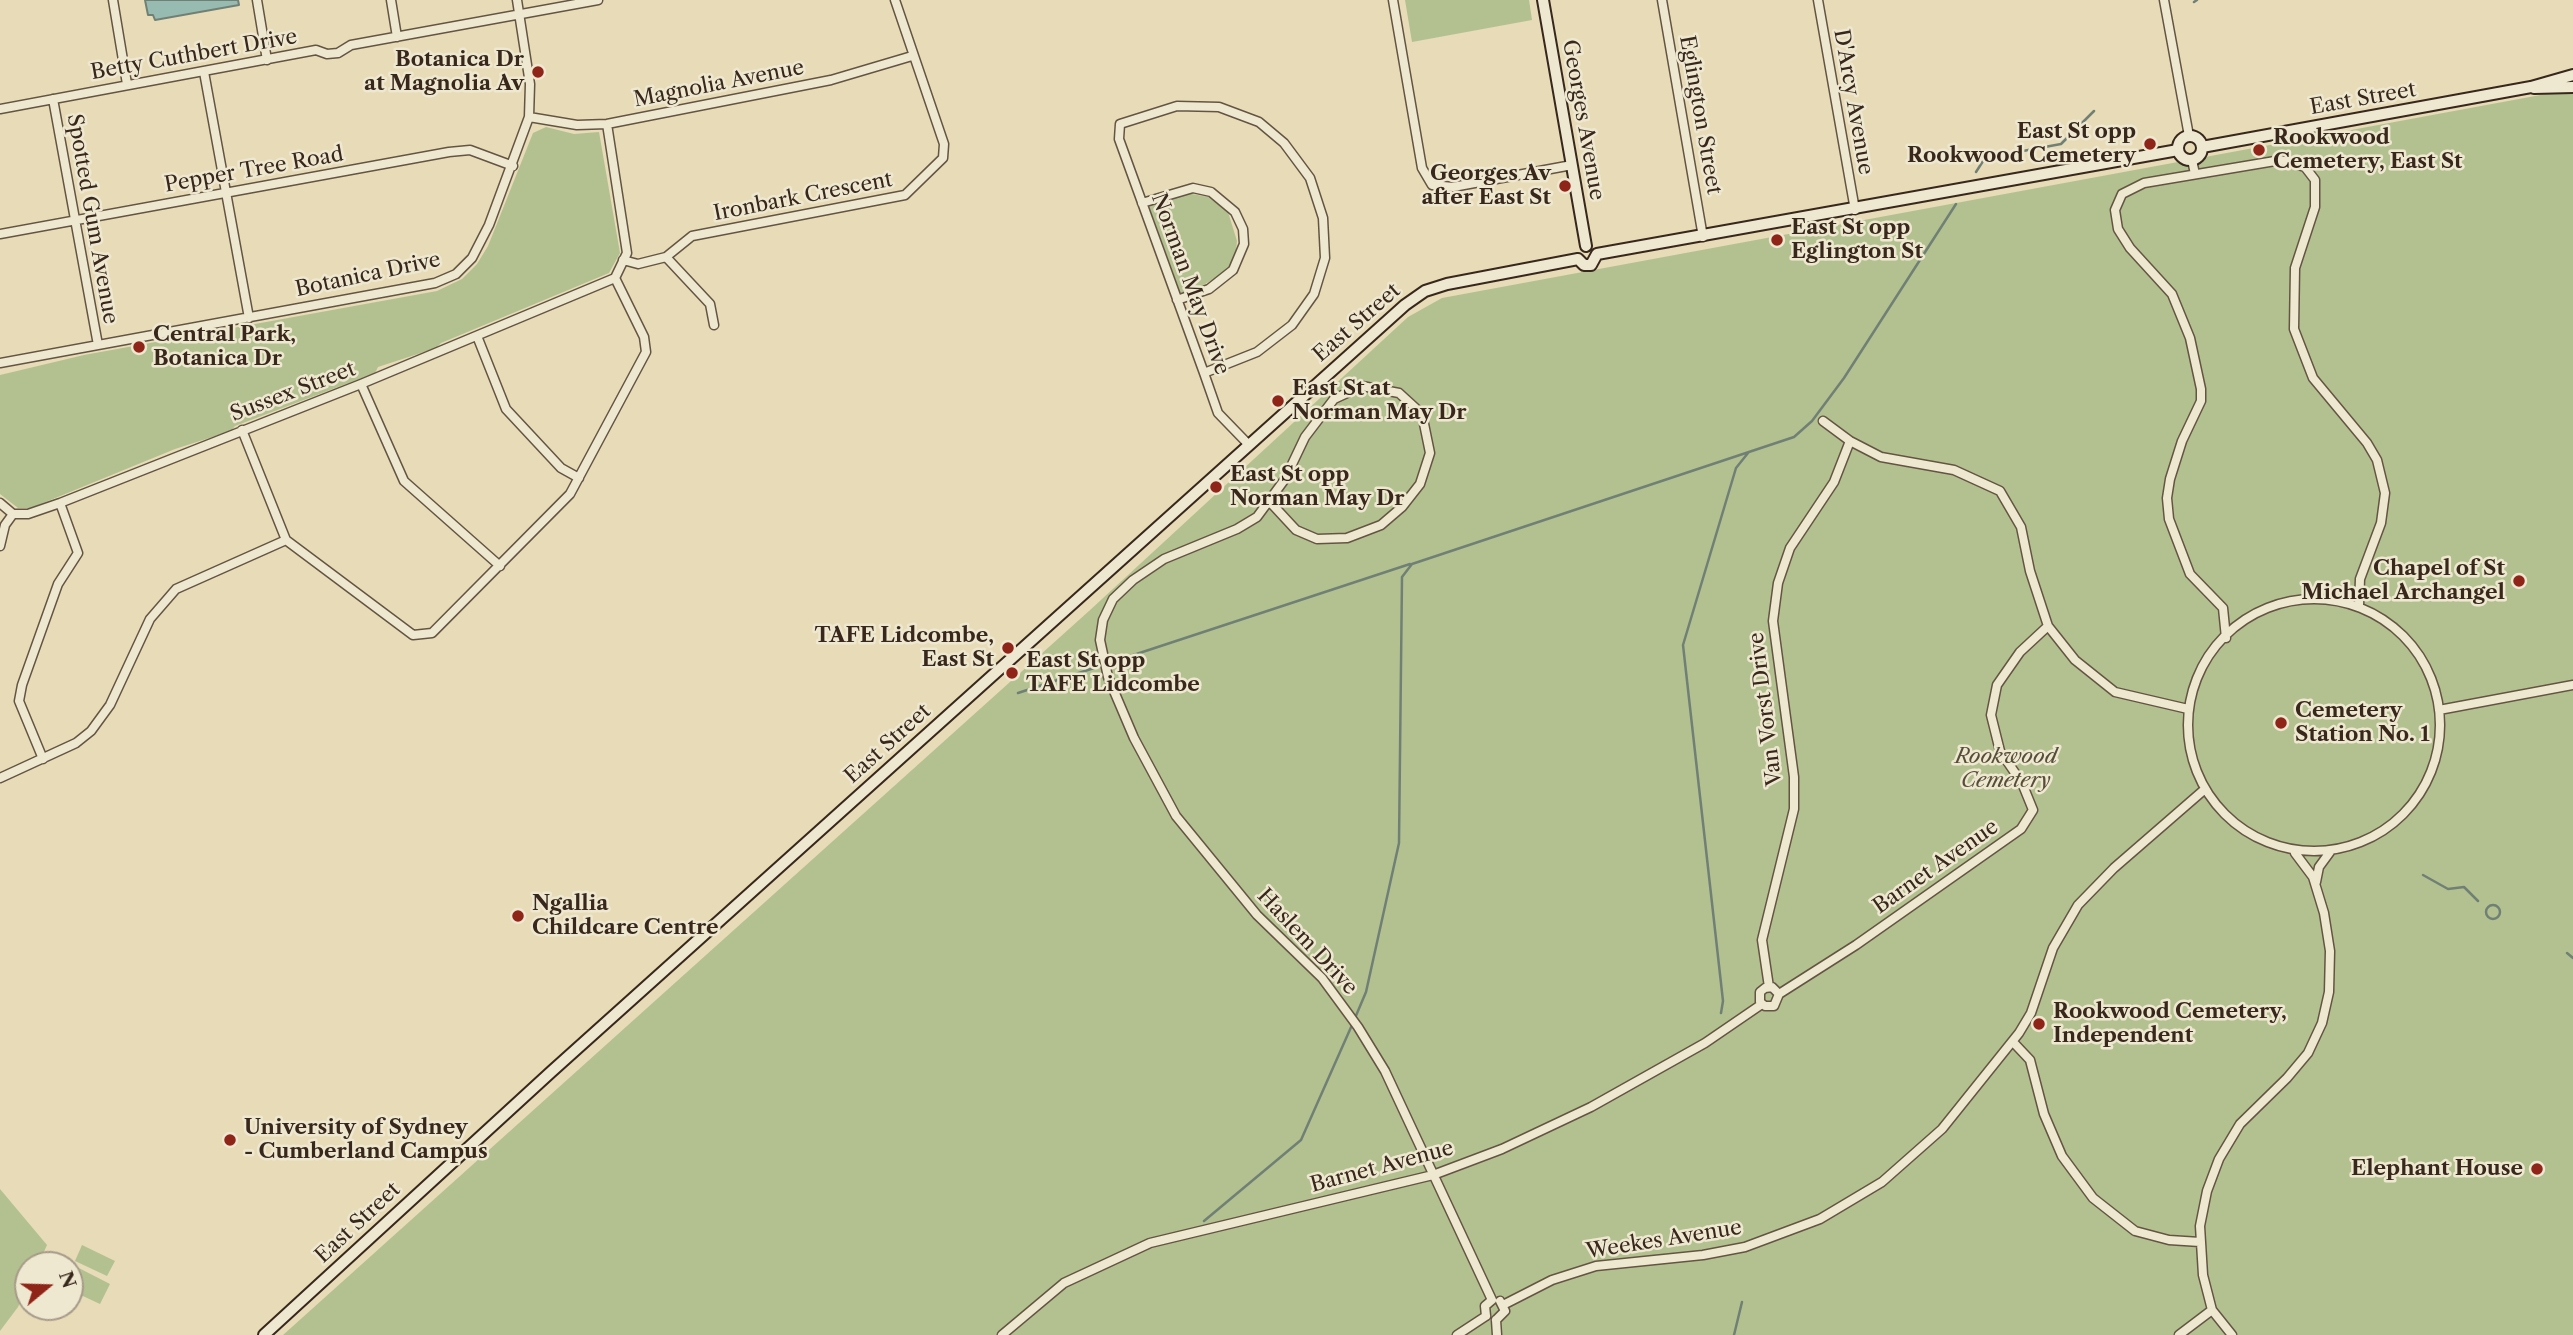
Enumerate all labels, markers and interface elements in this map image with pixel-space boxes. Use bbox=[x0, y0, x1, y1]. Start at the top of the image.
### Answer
street label: Betty Cuthbert Drive bbox=[89, 24, 299, 86]
street label: D'Arcy Avenue bbox=[1828, 27, 1878, 177]
street label: Eglington Street bbox=[1674, 34, 1726, 196]
street label: Georges Avenue bbox=[1556, 38, 1610, 202]
place label: Botanica Dr at Magnolia Av bbox=[364, 47, 524, 97]
street label: Magnolia Avenue bbox=[632, 55, 806, 113]
marker: Botanica Dr at Magnolia Av bbox=[530, 64, 546, 80]
street label: East Street bbox=[2308, 77, 2418, 121]
street label: Spotted Gum Avenue bbox=[61, 112, 123, 326]
place label: East St opp Rookwood Cemetery bbox=[1907, 119, 2136, 169]
place label: Rookwood Cemetery, East St bbox=[2273, 125, 2463, 175]
marker: East St opp Rookwood Cemetery bbox=[2142, 136, 2158, 152]
street label: Pepper Tree Road bbox=[163, 142, 345, 198]
marker: Rookwood Cemetery, East St bbox=[2251, 142, 2267, 158]
place label: Georges Av after East St bbox=[1421, 161, 1551, 211]
street label: Ironbark Crescent bbox=[711, 167, 895, 227]
marker: Georges Av after East St bbox=[1557, 178, 1573, 194]
street label: Norman May Drive bbox=[1145, 190, 1235, 378]
place label: East St opp Eglington St bbox=[1791, 215, 1923, 265]
marker: East St opp Eglington St bbox=[1769, 232, 1785, 248]
street label: Botanica Drive bbox=[293, 247, 443, 303]
street label: East Street bbox=[1308, 278, 1406, 368]
place label: Central Park, Botanica Dr bbox=[153, 322, 296, 372]
marker: Central Park, Botanica Dr bbox=[131, 339, 147, 355]
street label: Sussex Street bbox=[227, 357, 359, 427]
place label: East St at Norman May Dr bbox=[1292, 376, 1467, 426]
marker: East St at Norman May Dr bbox=[1270, 393, 1286, 409]
place label: East St opp Norman May Dr bbox=[1230, 462, 1405, 512]
marker: East St opp Norman May Dr bbox=[1208, 479, 1224, 495]
place label: Chapel of St Michael Archangel bbox=[2301, 556, 2505, 606]
marker: Chapel of St Michael Archangel bbox=[2511, 573, 2527, 589]
place label: TAFE Lidcombe, East St bbox=[814, 623, 994, 673]
street label: Van Vorst Drive bbox=[1744, 631, 1788, 787]
marker: TAFE Lidcombe, East St bbox=[1000, 640, 1016, 656]
place label: East St opp TAFE Lidcombe bbox=[1026, 648, 1200, 698]
marker: East St opp TAFE Lidcombe bbox=[1004, 665, 1020, 681]
place label: Cemetery Station No. 1 bbox=[2295, 698, 2430, 748]
street label: East Street bbox=[840, 699, 936, 789]
marker: Cemetery Station No. 1 bbox=[2273, 715, 2289, 731]
park label: Rookwood Cemetery bbox=[1955, 744, 2057, 794]
street label: Barnet Avenue bbox=[1869, 814, 2003, 920]
street label: Haslem Drive bbox=[1251, 884, 1363, 1000]
place label: Ngallia Childcare Centre bbox=[532, 891, 719, 941]
marker: Ngallia Childcare Centre bbox=[510, 908, 526, 924]
place label: Rookwood Cemetery, Independent bbox=[2053, 999, 2287, 1049]
marker: Rookwood Cemetery, Independent bbox=[2031, 1016, 2047, 1032]
place label: University of Sydney - Cumberland Campus bbox=[244, 1115, 488, 1165]
marker: University of Sydney - Cumberland Campus bbox=[222, 1132, 238, 1148]
street label: Barnet Avenue bbox=[1308, 1136, 1456, 1198]
place label: Elephant House bbox=[2351, 1156, 2523, 1182]
marker: Elephant House bbox=[2529, 1161, 2545, 1177]
street label: East Street bbox=[310, 1177, 406, 1269]
street label: Weekes Avenue bbox=[1584, 1215, 1744, 1265]
north arrow bbox=[14, 1251, 84, 1321]
text: N bbox=[54, 1268, 81, 1291]

